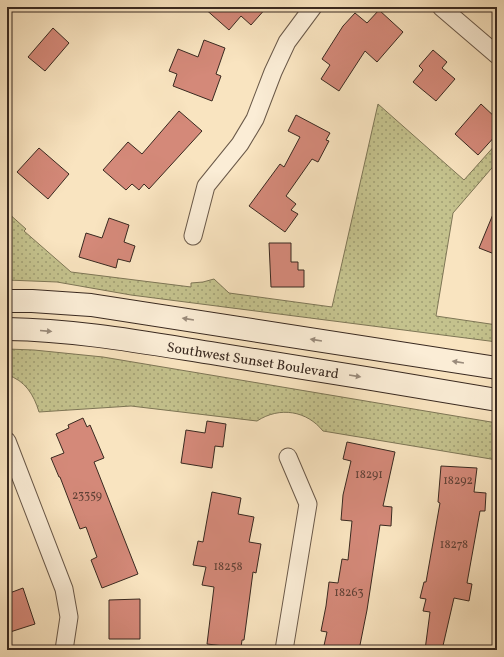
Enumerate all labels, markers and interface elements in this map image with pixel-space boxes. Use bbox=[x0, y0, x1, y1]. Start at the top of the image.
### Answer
one-way arrow bbox=[182, 316, 194, 322]
one-way arrow bbox=[40, 328, 52, 335]
one-way arrow bbox=[310, 337, 322, 343]
street label: Southwest Sunset Boulevard bbox=[165, 338, 340, 384]
one-way arrow bbox=[452, 359, 465, 365]
one-way arrow bbox=[349, 373, 361, 379]
house number: 18291 bbox=[355, 467, 383, 483]
house number: 18292 bbox=[443, 473, 473, 489]
house number: 23359 bbox=[72, 488, 102, 504]
house number: 18278 bbox=[440, 537, 468, 553]
house number: 18258 bbox=[213, 559, 243, 575]
house number: 18263 bbox=[334, 585, 364, 601]

